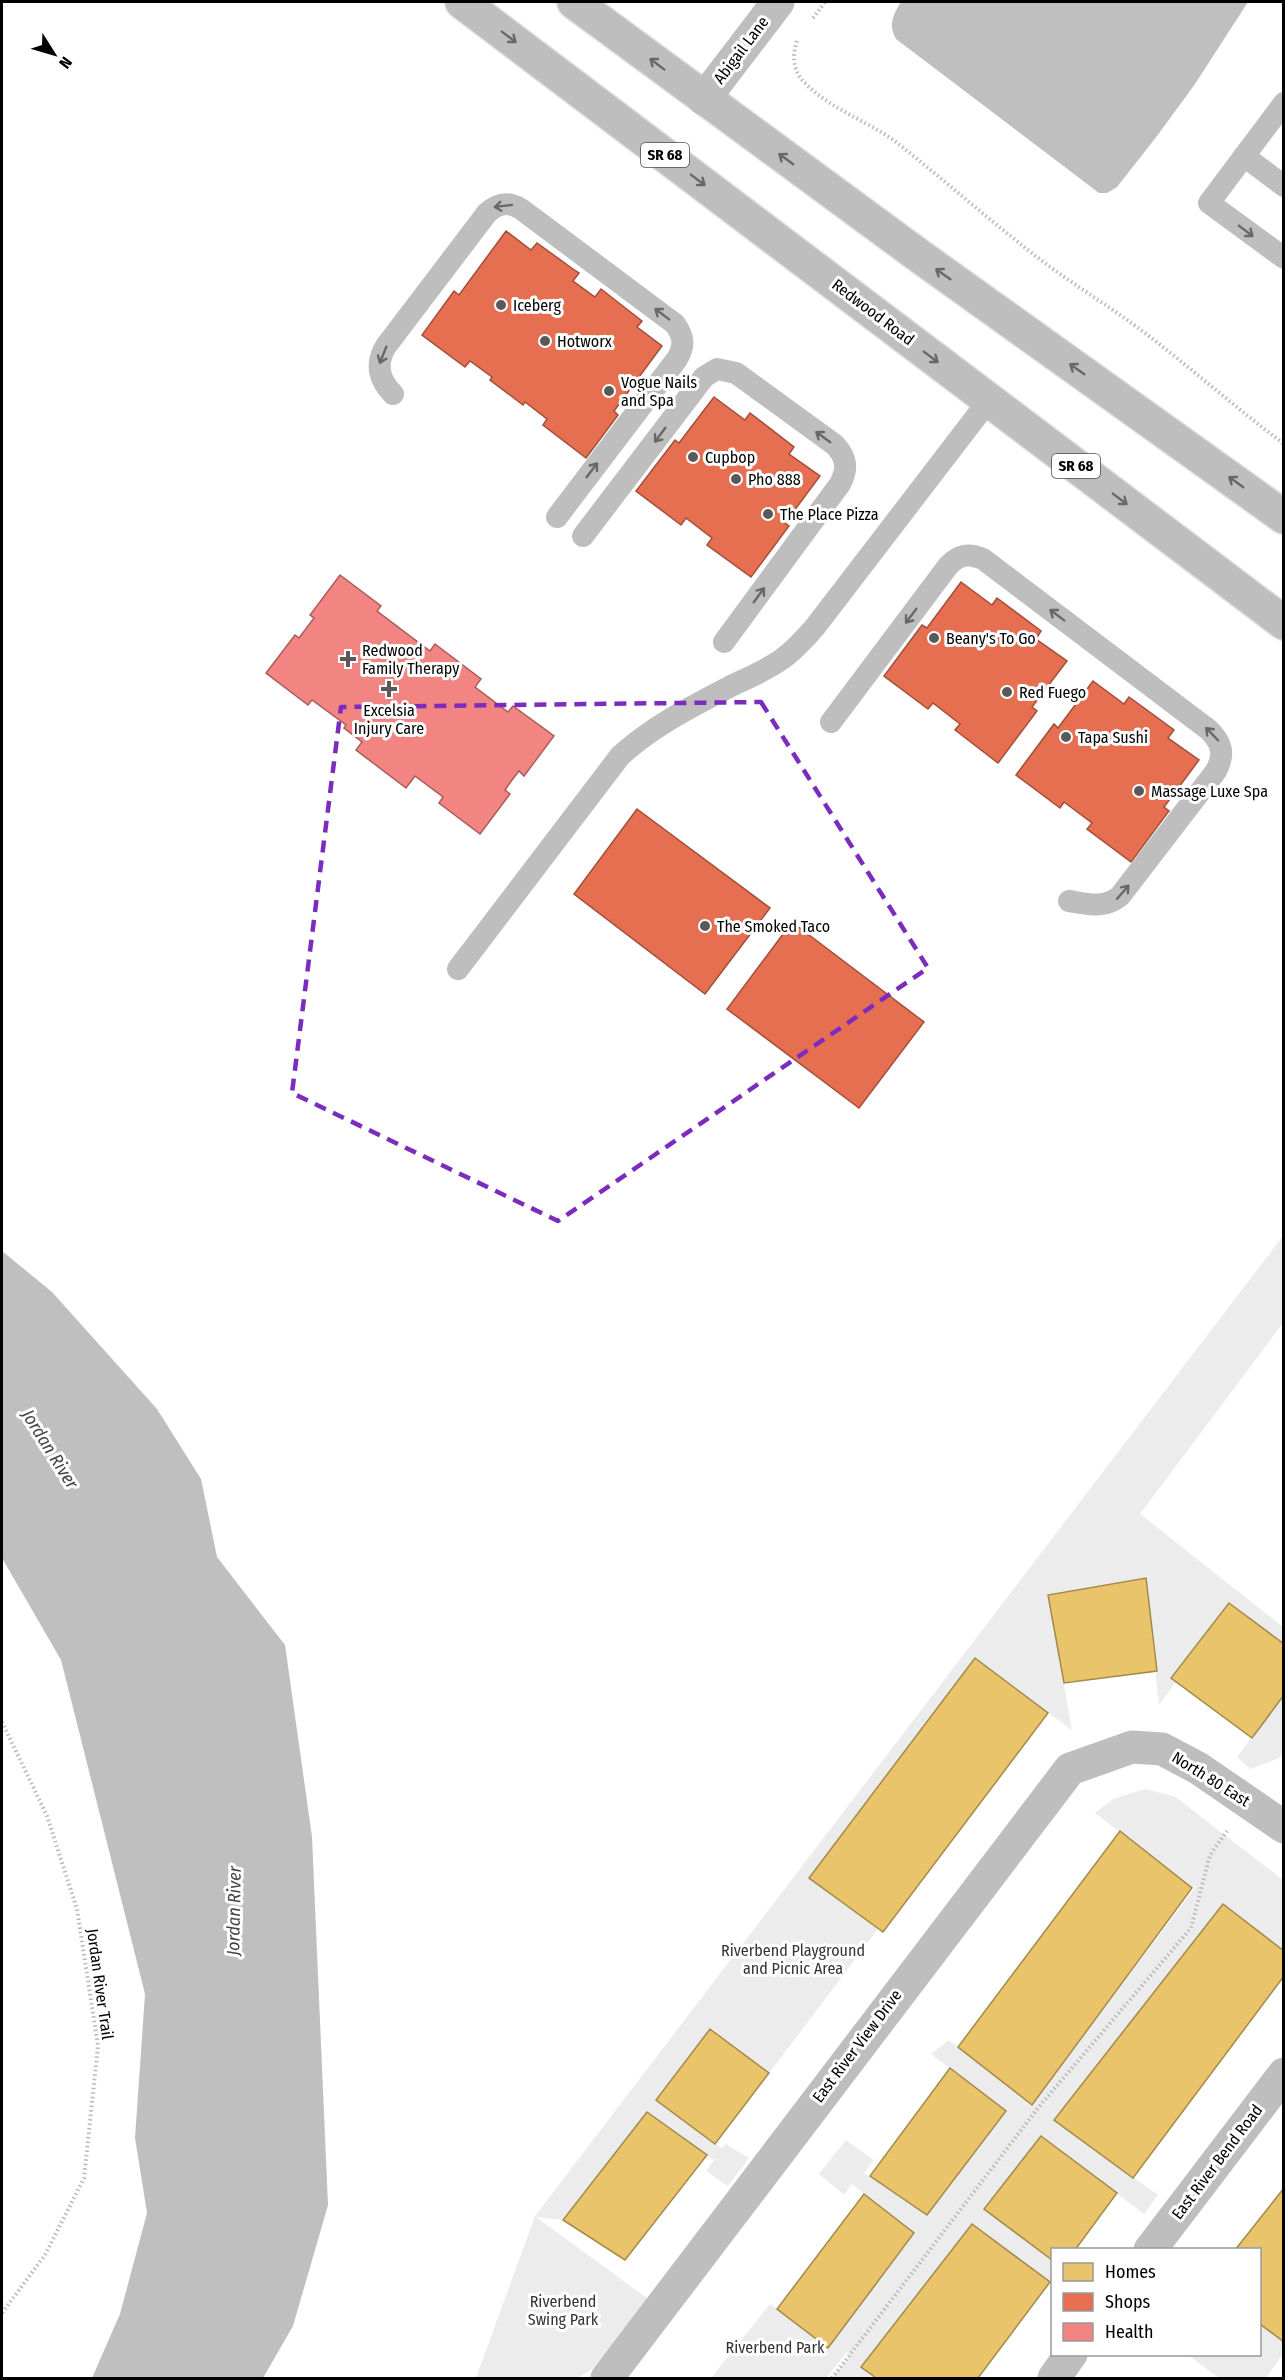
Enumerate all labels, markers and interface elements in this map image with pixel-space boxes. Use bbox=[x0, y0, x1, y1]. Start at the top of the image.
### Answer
street label: Abigail Lane bbox=[710, 13, 772, 87]
north arrow bbox=[24, 24, 84, 84]
one-way arrow bbox=[500, 30, 516, 43]
text: N bbox=[55, 53, 76, 72]
one-way arrow bbox=[649, 57, 665, 70]
road number: SR 68 bbox=[641, 143, 689, 167]
one-way arrow bbox=[778, 153, 794, 165]
one-way arrow bbox=[689, 173, 705, 186]
one-way arrow bbox=[494, 201, 513, 212]
one-way arrow bbox=[1238, 225, 1254, 237]
one-way arrow bbox=[936, 267, 952, 280]
street label: Redwood Road bbox=[828, 275, 918, 349]
place label: Iceberg bbox=[513, 296, 561, 315]
marker: Iceberg bbox=[494, 298, 508, 312]
one-way arrow bbox=[654, 308, 670, 321]
place label: Hotworx bbox=[557, 332, 612, 351]
marker: Hotworx bbox=[538, 334, 552, 348]
one-way arrow bbox=[377, 345, 388, 363]
one-way arrow bbox=[923, 350, 939, 363]
one-way arrow bbox=[1070, 363, 1086, 375]
place label: Vogue Nails and Spa bbox=[621, 373, 697, 410]
marker: Vogue Nails and Spa bbox=[602, 384, 616, 398]
one-way arrow bbox=[653, 427, 666, 443]
one-way arrow bbox=[816, 431, 832, 443]
place label: Cupbop bbox=[705, 448, 755, 467]
marker: Cupbop bbox=[686, 450, 700, 464]
road number: SR 68 bbox=[1052, 454, 1100, 478]
one-way arrow bbox=[586, 463, 598, 479]
place label: Pho 888 bbox=[748, 470, 801, 489]
marker: Pho 888 bbox=[729, 472, 743, 486]
one-way arrow bbox=[1229, 476, 1245, 488]
one-way arrow bbox=[1112, 493, 1128, 506]
place label: The Place Pizza bbox=[780, 505, 879, 524]
marker: The Place Pizza bbox=[761, 507, 775, 521]
one-way arrow bbox=[752, 588, 765, 604]
one-way arrow bbox=[904, 608, 917, 624]
one-way arrow bbox=[1050, 609, 1066, 622]
place label: Beany's To Go bbox=[946, 629, 1036, 648]
marker: Beany's To Go bbox=[927, 631, 941, 645]
place label: Redwood Family Therapy bbox=[362, 641, 460, 678]
marker: Redwood Family Therapy bbox=[339, 650, 357, 668]
marker: Excelsia Injury Care bbox=[380, 680, 398, 698]
place label: Red Fuego bbox=[1019, 683, 1086, 702]
marker: Red Fuego bbox=[1000, 685, 1014, 699]
place label: Excelsia Injury Care bbox=[354, 701, 424, 738]
one-way arrow bbox=[1204, 727, 1219, 741]
place label: Tapa Sushi bbox=[1078, 728, 1148, 747]
marker: Tapa Sushi bbox=[1059, 730, 1073, 744]
place label: Massage Luxe Spa bbox=[1151, 782, 1268, 801]
marker: Massage Luxe Spa bbox=[1132, 784, 1146, 798]
one-way arrow bbox=[1116, 884, 1129, 900]
place label: The Smoked Taco bbox=[717, 917, 830, 936]
marker: The Smoked Taco bbox=[698, 919, 712, 933]
water label: Jordan River bbox=[16, 1404, 83, 1493]
street label: North 80 East bbox=[1169, 1748, 1254, 1811]
water label: Jordan River bbox=[222, 1865, 246, 1957]
street label: Jordan River Trail bbox=[83, 1927, 117, 2041]
park label: Riverbend Playground and Picnic Area bbox=[721, 1941, 865, 1978]
street label: East River View Drive bbox=[808, 1986, 906, 2106]
street label: East River Bend Road bbox=[1168, 2101, 1266, 2223]
legend bbox=[1051, 2248, 1261, 2356]
text: Homes bbox=[1105, 2261, 1156, 2283]
text: Shops bbox=[1105, 2291, 1150, 2313]
park label: Riverbend Swing Park bbox=[528, 2292, 599, 2329]
text: Health bbox=[1105, 2321, 1153, 2343]
park label: Riverbend Park bbox=[726, 2338, 825, 2357]

